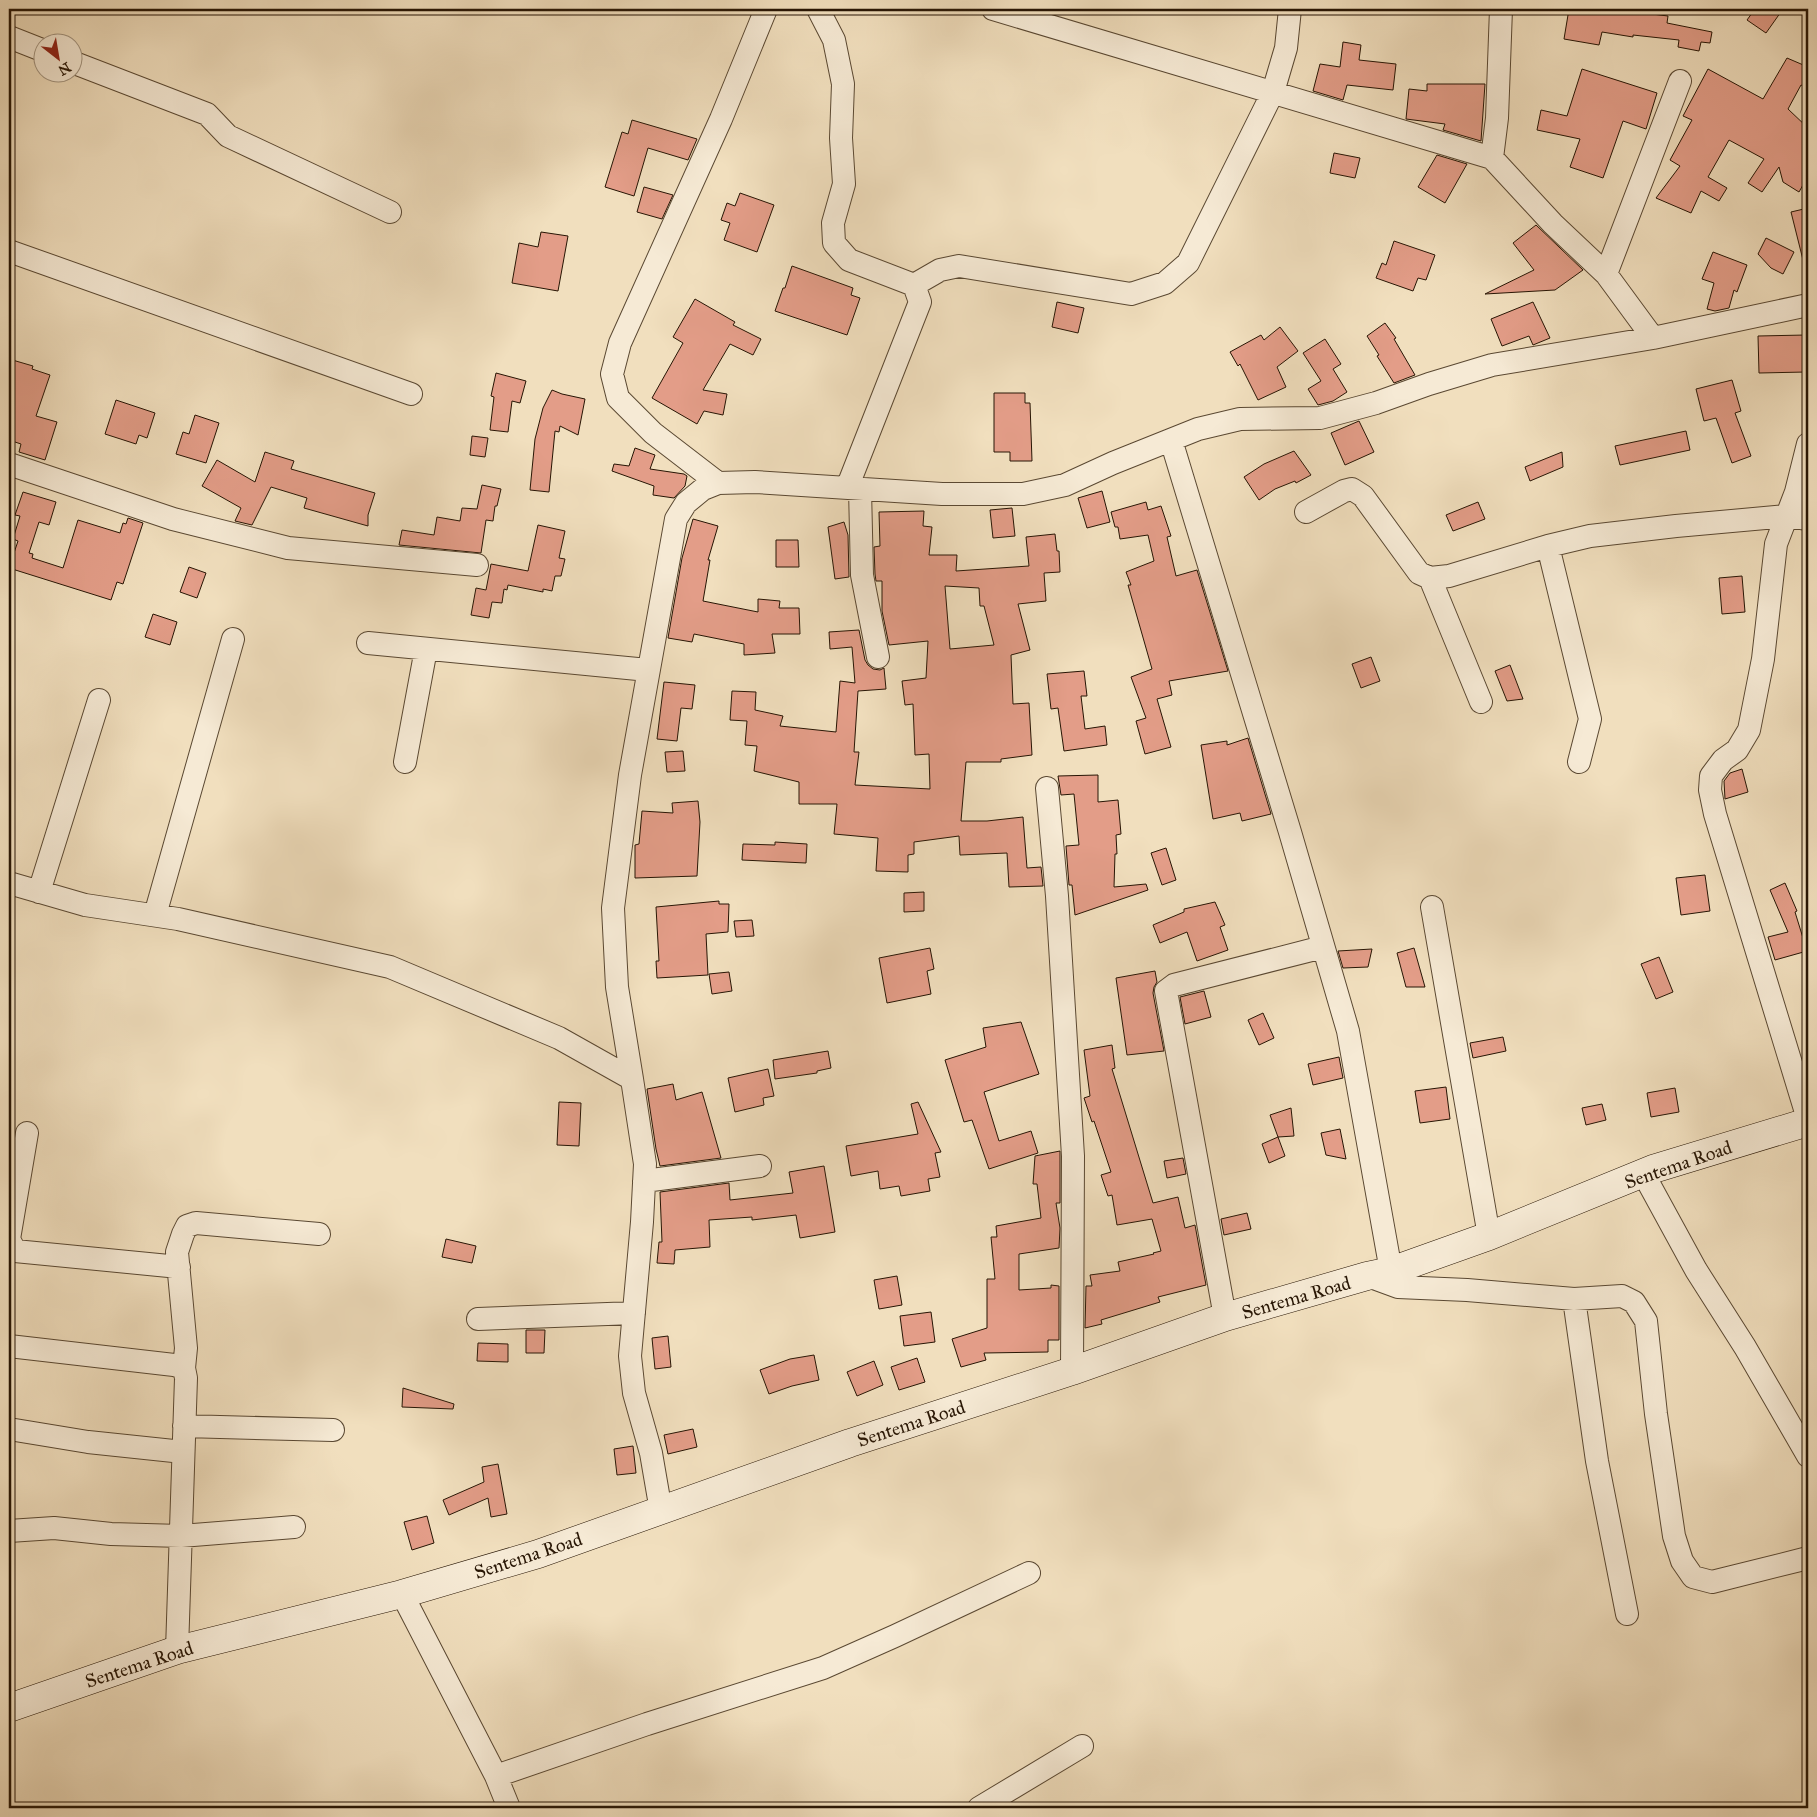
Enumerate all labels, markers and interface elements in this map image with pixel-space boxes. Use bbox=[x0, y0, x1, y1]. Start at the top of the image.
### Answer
north arrow bbox=[32, 32, 82, 82]
text: N bbox=[55, 58, 74, 79]
street label: Sentema Road bbox=[1621, 1135, 1735, 1194]
street label: Sentema Road bbox=[1239, 1271, 1354, 1324]
street label: Sentema Road bbox=[854, 1395, 969, 1452]
street label: Sentema Road bbox=[471, 1527, 586, 1584]
street label: Sentema Road bbox=[82, 1636, 197, 1693]

